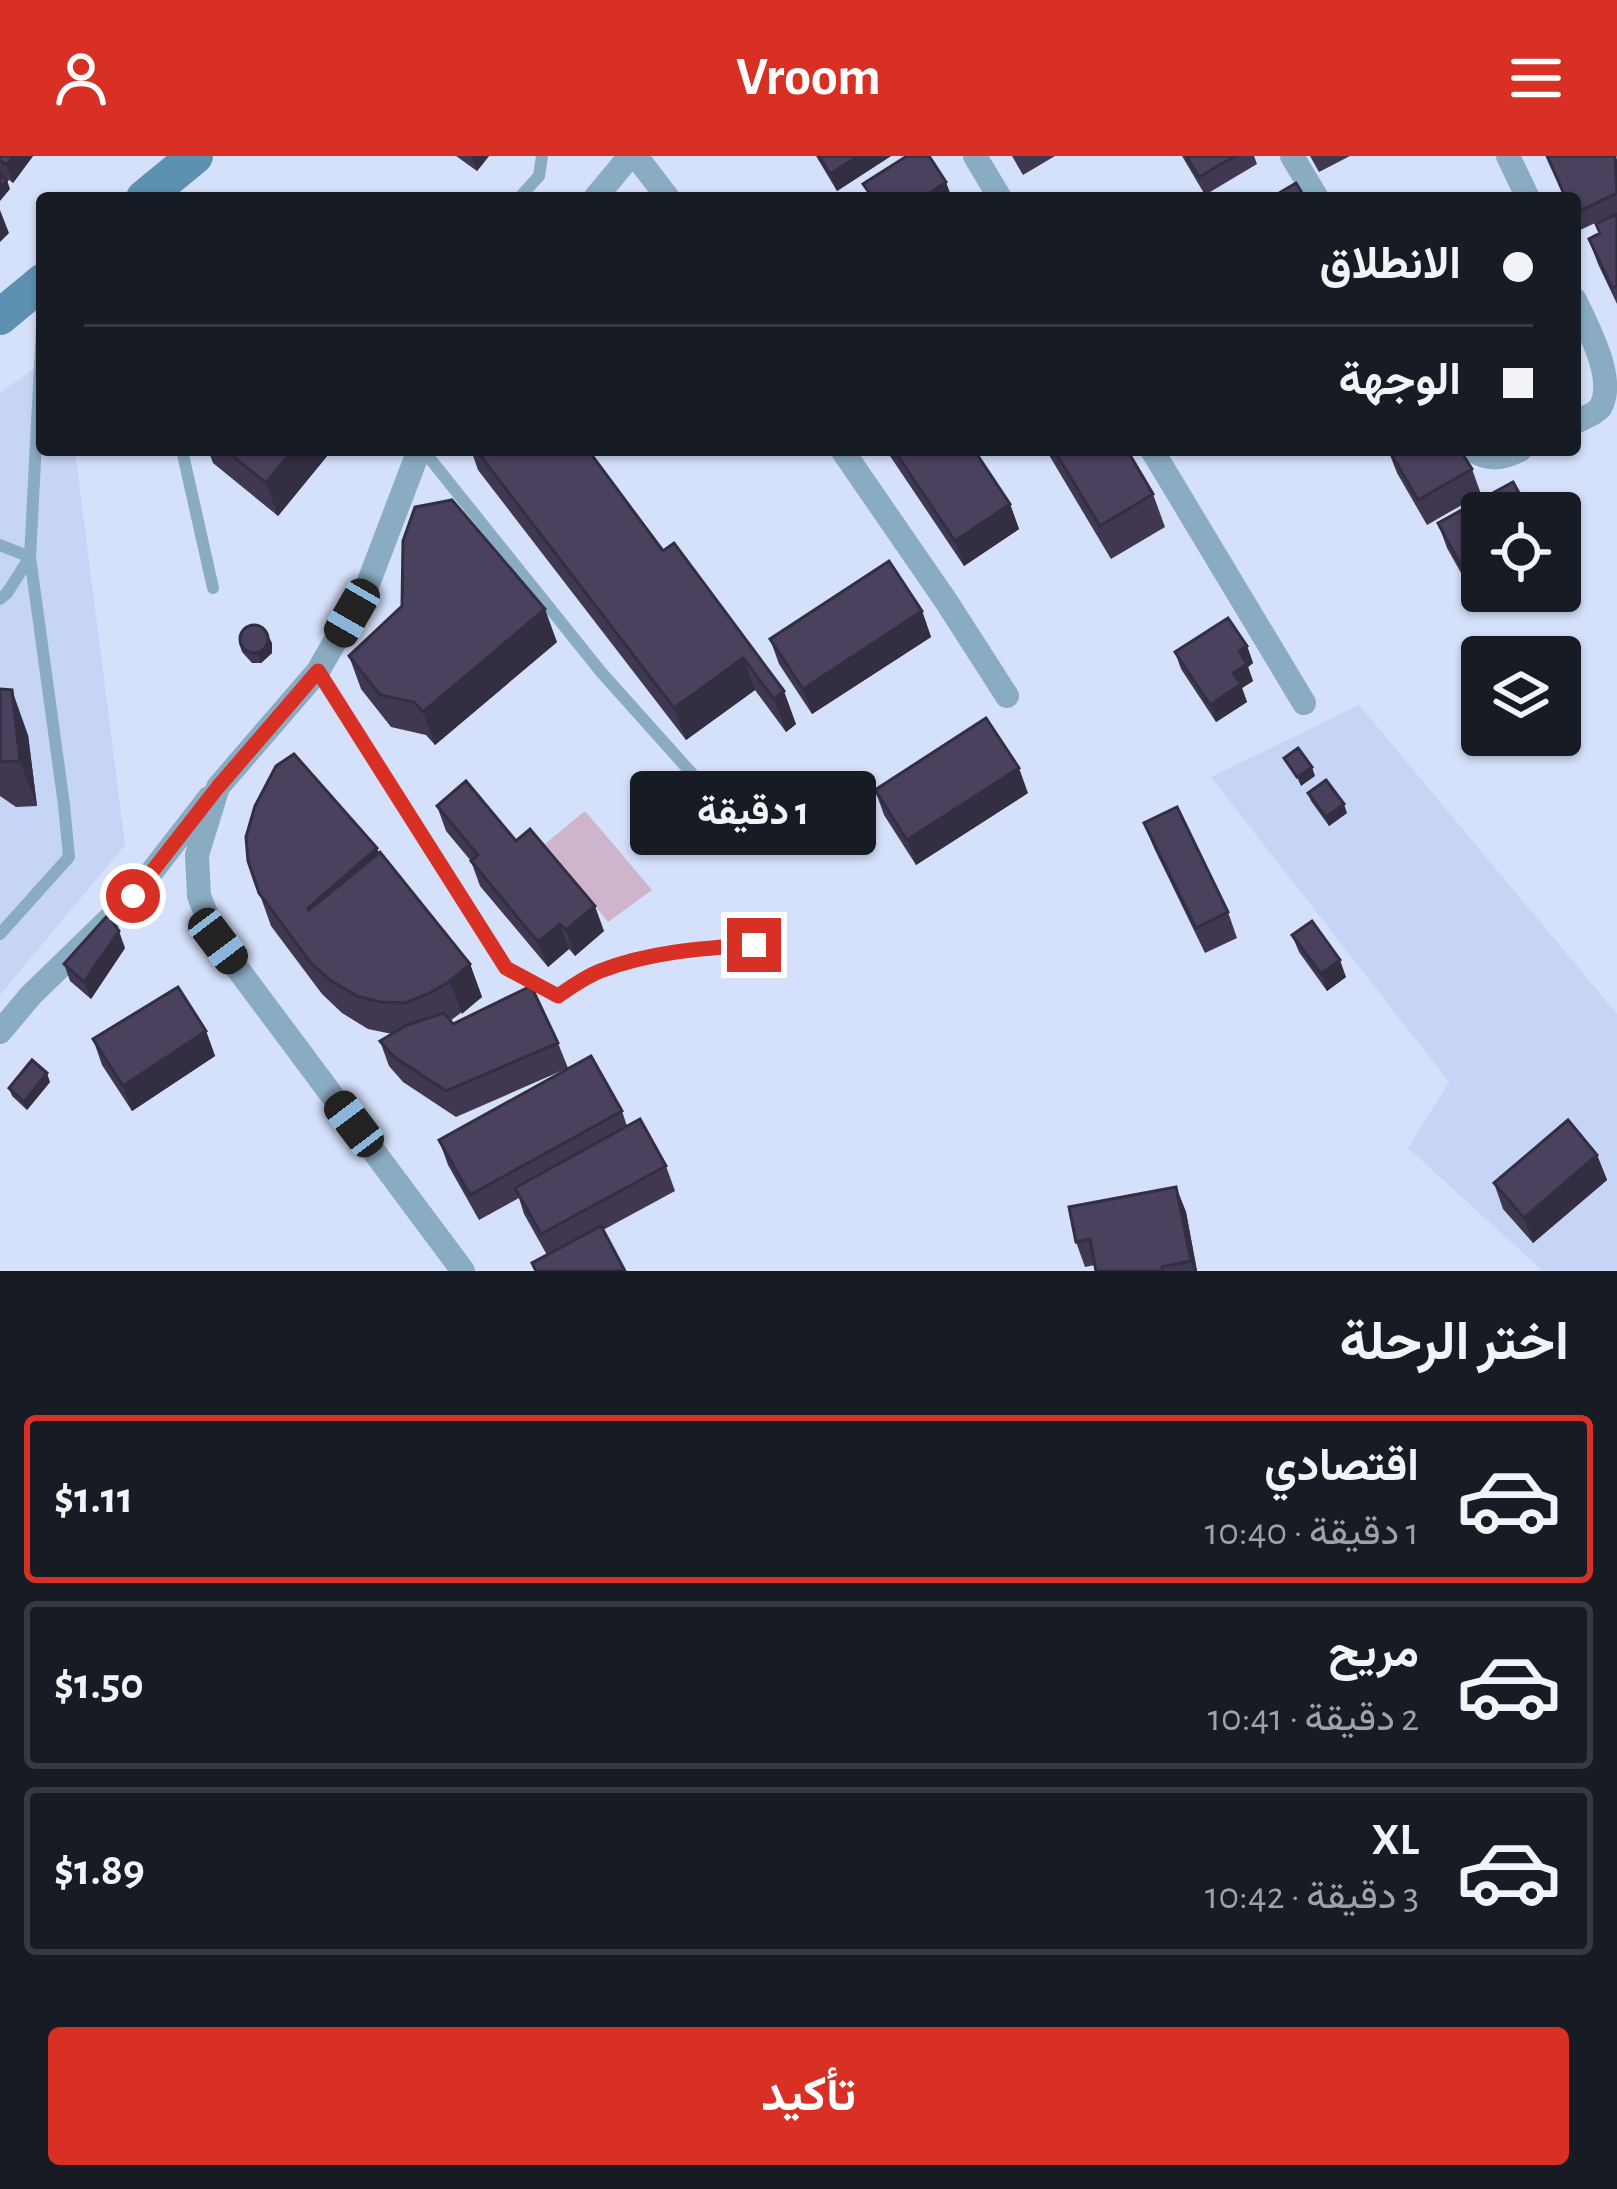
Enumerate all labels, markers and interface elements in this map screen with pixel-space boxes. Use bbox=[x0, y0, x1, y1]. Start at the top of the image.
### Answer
icon: person bbox=[48, 45, 114, 111]
icon: menu bbox=[1503, 45, 1569, 111]
text: Vroom bbox=[736, 51, 881, 105]
text: الانطلاق bbox=[1320, 242, 1461, 287]
text: الوجهة bbox=[1339, 358, 1461, 403]
map controls bbox=[1461, 492, 1581, 756]
button: locate bbox=[1461, 492, 1581, 612]
car bbox=[318, 573, 386, 653]
button: layers bbox=[1461, 636, 1581, 756]
callout: 1 دقيقة bbox=[631, 771, 877, 855]
text: 1 دقيقة bbox=[697, 793, 809, 832]
route start bbox=[106, 869, 160, 923]
car bbox=[182, 901, 254, 981]
route end bbox=[727, 918, 781, 972]
car bbox=[318, 1084, 390, 1164]
text: اختر الرحلة bbox=[1339, 1316, 1569, 1370]
text: اقتصادي bbox=[1264, 1444, 1419, 1489]
icon: car bbox=[1455, 1445, 1563, 1553]
text: $1.11 bbox=[54, 1476, 133, 1521]
text: 1 دقيقة · 10:40 bbox=[1205, 1513, 1419, 1552]
text: مريح bbox=[1328, 1630, 1419, 1675]
icon: car bbox=[1455, 1631, 1563, 1739]
text: $1.50 bbox=[54, 1662, 144, 1707]
text: 2 دقيقة · 10:41 bbox=[1208, 1699, 1419, 1738]
icon: car bbox=[1455, 1817, 1563, 1925]
text: XL bbox=[1371, 1818, 1419, 1863]
text: $1.89 bbox=[54, 1848, 145, 1893]
text: 3 دقيقة · 10:42 bbox=[1205, 1877, 1419, 1916]
button: تأكيد bbox=[48, 2027, 1569, 2165]

